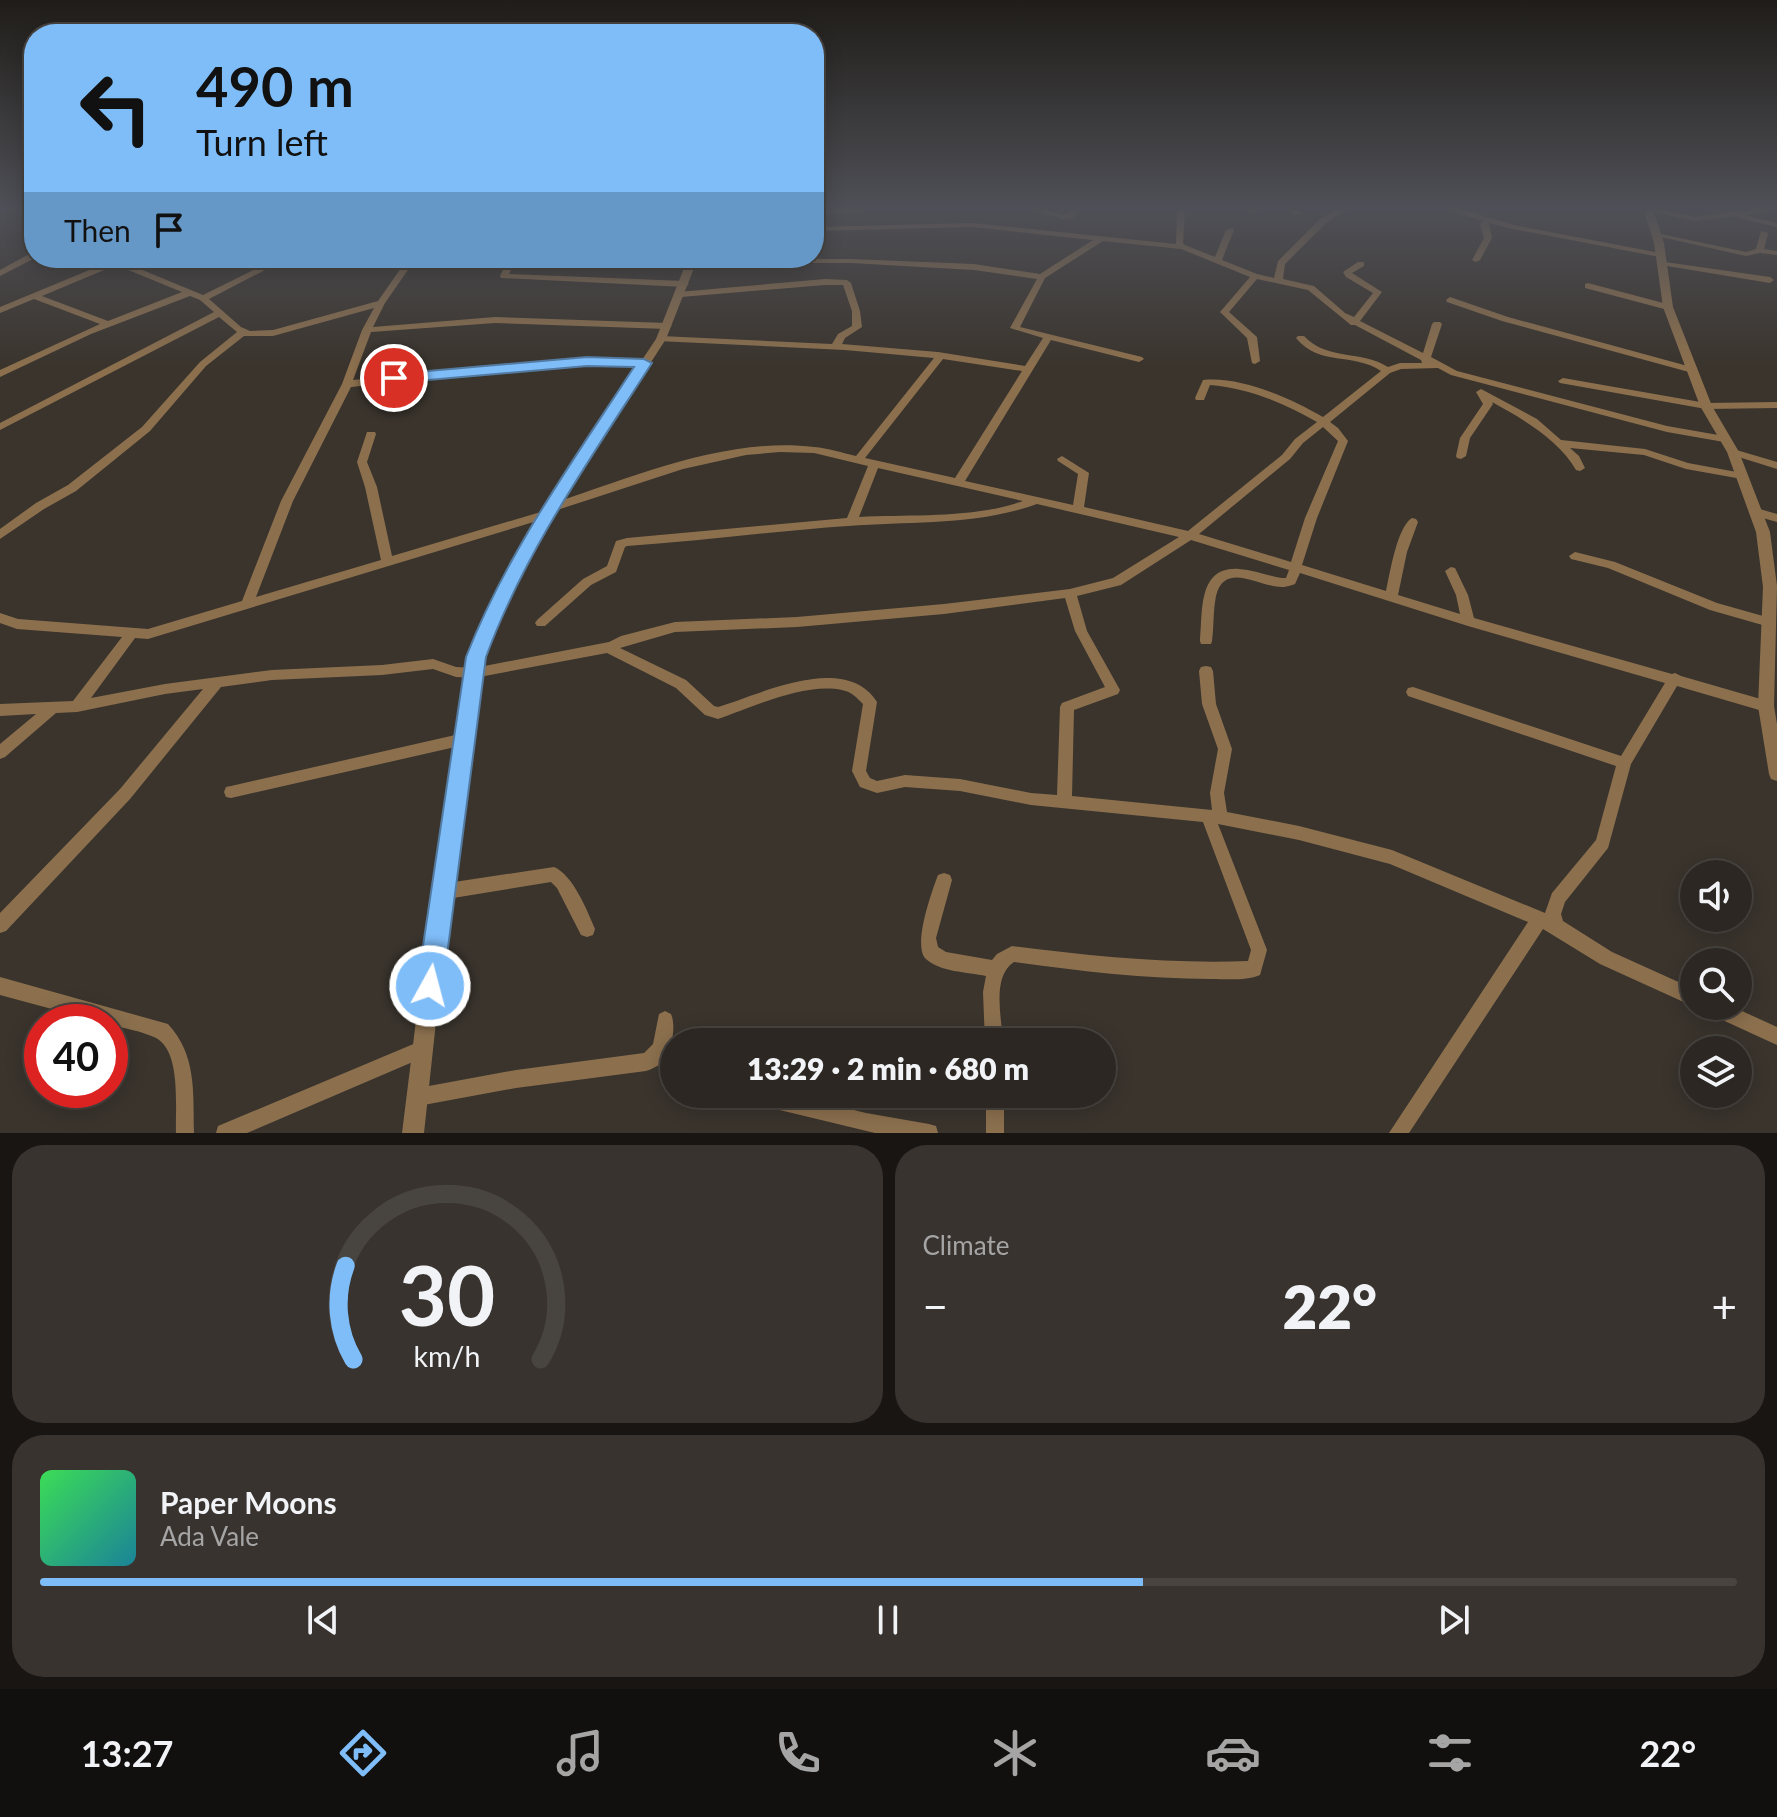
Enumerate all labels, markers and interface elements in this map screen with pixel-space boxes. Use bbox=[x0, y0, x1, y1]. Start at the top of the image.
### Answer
text: 490 m bbox=[196, 52, 354, 119]
icon: left bbox=[64, 56, 168, 160]
text: Turn left bbox=[196, 120, 328, 164]
icon: arrive bbox=[147, 208, 191, 252]
text: Then bbox=[64, 212, 131, 248]
pin bbox=[360, 344, 428, 412]
icon: arrive bbox=[372, 356, 416, 400]
map controls bbox=[1680, 860, 1752, 1108]
button: sound bbox=[1680, 860, 1752, 932]
position arrow bbox=[388, 944, 472, 1028]
button: search bbox=[1680, 948, 1752, 1020]
speed limit sign: 40 bbox=[24, 1004, 128, 1108]
button: layers bbox=[1680, 1036, 1752, 1108]
text: 13:29 · 2 min · 680 m bbox=[747, 1050, 1029, 1086]
text: Climate bbox=[923, 1229, 1009, 1261]
text: 30 bbox=[399, 1244, 496, 1344]
text: 22° bbox=[1282, 1270, 1377, 1342]
text: − bbox=[923, 1280, 948, 1332]
text: + bbox=[1711, 1280, 1737, 1332]
text: km/h bbox=[414, 1339, 481, 1373]
text: Paper Moons bbox=[160, 1484, 337, 1520]
text: Ada Vale bbox=[160, 1520, 259, 1552]
icon: previous bbox=[301, 1598, 345, 1642]
icon: pause bbox=[866, 1598, 910, 1642]
icon: next bbox=[1432, 1598, 1476, 1642]
icon: directions bbox=[335, 1725, 391, 1781]
icon: music bbox=[552, 1725, 608, 1781]
icon: phone bbox=[770, 1725, 826, 1781]
icon: climate bbox=[987, 1725, 1043, 1781]
icon: car bbox=[1205, 1725, 1261, 1781]
icon: filters bbox=[1422, 1725, 1478, 1781]
text: 13:27 bbox=[81, 1731, 174, 1775]
text: 22° bbox=[1639, 1731, 1696, 1775]

